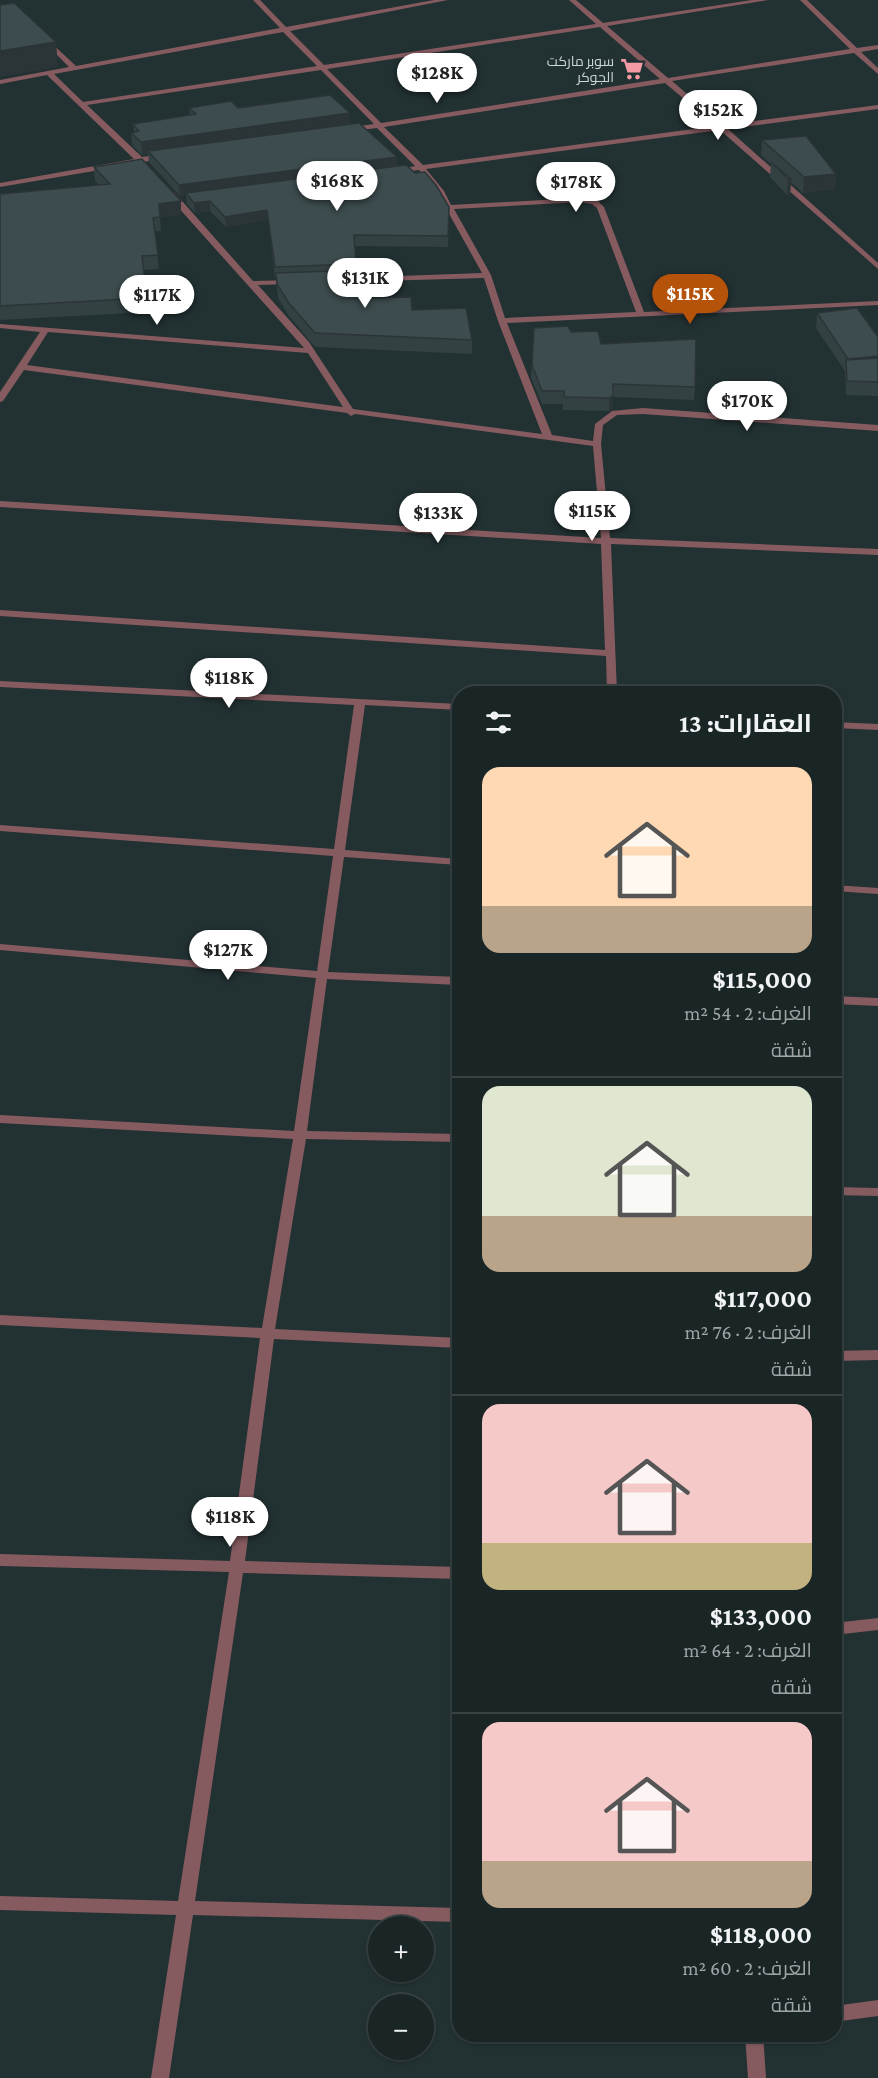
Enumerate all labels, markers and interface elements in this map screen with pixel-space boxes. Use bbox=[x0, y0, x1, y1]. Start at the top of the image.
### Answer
pin: $128K bbox=[395, 53, 479, 104]
place label: سوبر ماركت الجوكر bbox=[547, 53, 614, 85]
supermarket icon: سوبر ماركت الجوكر bbox=[619, 56, 645, 82]
text: $128K bbox=[411, 61, 463, 83]
pin: $152K bbox=[676, 90, 760, 141]
text: $152K bbox=[693, 98, 743, 120]
pin: $168K bbox=[295, 161, 379, 212]
pin: $178K bbox=[534, 162, 618, 213]
text: $168K bbox=[311, 169, 363, 191]
text: $178K bbox=[550, 170, 602, 192]
pin: $131K bbox=[323, 258, 407, 309]
text: $131K bbox=[341, 266, 389, 288]
pin: $115K bbox=[648, 274, 732, 325]
pin: $117K bbox=[115, 275, 199, 326]
text: $115K bbox=[666, 282, 714, 304]
text: $117K bbox=[133, 283, 181, 305]
pin: $170K bbox=[705, 381, 789, 432]
text: $170K bbox=[721, 389, 773, 411]
pin: $115K bbox=[550, 491, 634, 542]
pin: $133K bbox=[396, 493, 480, 544]
text: $115K bbox=[568, 499, 616, 521]
text: $133K bbox=[413, 501, 463, 523]
pin: $118K bbox=[187, 658, 271, 709]
text: $118K bbox=[204, 666, 254, 688]
icon: filters bbox=[482, 706, 515, 739]
text: العقارات: 13 bbox=[679, 709, 812, 738]
icon: home bbox=[593, 806, 701, 914]
pin: $127K bbox=[186, 930, 270, 981]
text: $127K bbox=[203, 938, 253, 960]
text: $115,000 bbox=[712, 965, 812, 994]
text: الغرف: 2 · 54 m² bbox=[684, 1002, 812, 1024]
text: شقة bbox=[771, 1039, 812, 1061]
icon: home bbox=[593, 1125, 701, 1233]
text: $117,000 bbox=[714, 1284, 812, 1313]
text: الغرف: 2 · 76 m² bbox=[685, 1321, 812, 1343]
text: شقة bbox=[771, 1358, 812, 1380]
icon: home bbox=[593, 1443, 701, 1551]
pin: $118K bbox=[188, 1497, 272, 1548]
text: $118K bbox=[205, 1505, 255, 1527]
text: $133,000 bbox=[710, 1602, 812, 1631]
text: الغرف: 2 · 64 m² bbox=[684, 1639, 812, 1661]
text: شقة bbox=[771, 1676, 812, 1698]
icon: home bbox=[593, 1761, 701, 1869]
map controls bbox=[368, 1916, 434, 2060]
button: + bbox=[368, 1916, 434, 1982]
text: $118,000 bbox=[710, 1920, 812, 1949]
text: الغرف: 2 · 60 m² bbox=[682, 1957, 812, 1979]
button: − bbox=[368, 1994, 434, 2060]
text: شقة bbox=[771, 1994, 812, 2016]

